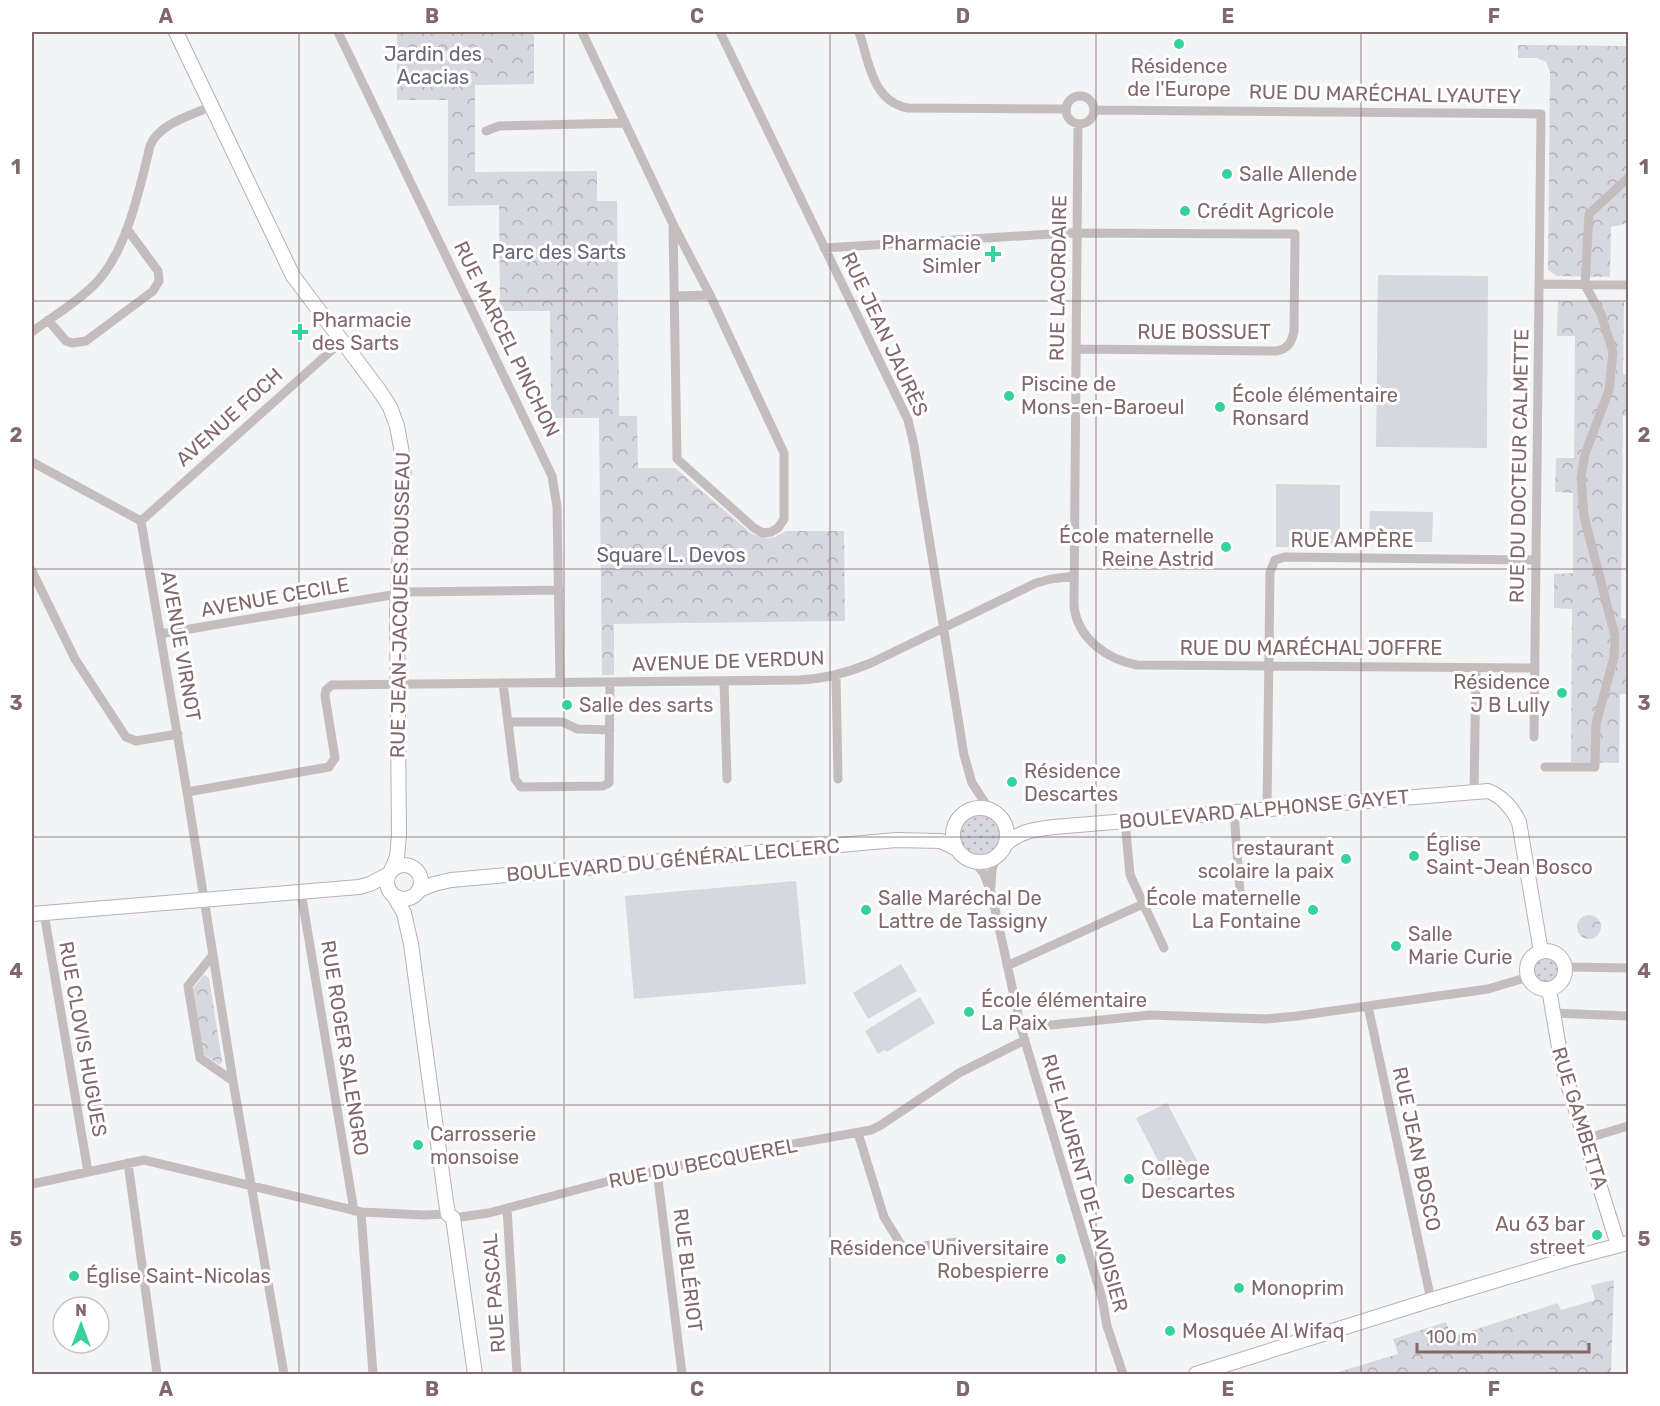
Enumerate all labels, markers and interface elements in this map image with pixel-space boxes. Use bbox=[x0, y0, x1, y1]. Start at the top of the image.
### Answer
text: A bbox=[159, 4, 174, 28]
text: B bbox=[425, 4, 439, 28]
text: C bbox=[690, 4, 704, 28]
text: D bbox=[956, 4, 970, 28]
text: E bbox=[1222, 4, 1234, 28]
text: F bbox=[1488, 4, 1500, 28]
marker: Résidence de l'Europe bbox=[1172, 37, 1186, 51]
park label: Jardin des Acacias bbox=[384, 42, 482, 89]
place label: Résidence de l'Europe bbox=[1127, 54, 1231, 101]
street label: RUE DU MARÉCHAL LYAUTEY bbox=[1249, 80, 1521, 108]
text: 1 bbox=[11, 155, 21, 179]
text: 1 bbox=[1639, 155, 1649, 179]
place label: Salle Allende bbox=[1239, 162, 1357, 186]
marker: Salle Allende bbox=[1220, 167, 1234, 181]
street label: RUE LACORDAIRE bbox=[1045, 195, 1071, 361]
place label: Crédit Agricole bbox=[1197, 199, 1334, 223]
marker: Crédit Agricole bbox=[1178, 204, 1192, 218]
place label: Pharmacie Simler bbox=[881, 231, 981, 278]
street label: RUE MARCEL PINCHON bbox=[449, 237, 565, 441]
park label: Parc des Sarts bbox=[492, 240, 626, 264]
marker: Pharmacie Simler bbox=[986, 247, 1000, 261]
street label: RUE JEAN JAURÈS bbox=[836, 248, 934, 420]
place label: Pharmacie des Sarts bbox=[312, 308, 412, 355]
street label: RUE BOSSUET bbox=[1137, 320, 1271, 344]
marker: Pharmacie des Sarts bbox=[293, 325, 307, 339]
street label: RUE DU DOCTEUR CALMETTE bbox=[1505, 329, 1533, 603]
street label: AVENUE FOCH bbox=[171, 363, 287, 471]
place label: Piscine de Mons-en-Baroeul bbox=[1021, 372, 1184, 419]
place label: École élémentaire Ronsard bbox=[1232, 383, 1398, 430]
marker: Piscine de Mons-en-Baroeul bbox=[1002, 389, 1016, 403]
marker: École élémentaire Ronsard bbox=[1213, 400, 1227, 414]
text: 2 bbox=[10, 423, 23, 447]
text: 2 bbox=[1638, 423, 1651, 447]
street label: RUE JEAN-JACQUES ROUSSEAU bbox=[385, 452, 415, 758]
place label: École maternelle Reine Astrid bbox=[1059, 524, 1214, 571]
street label: RUE AMPÈRE bbox=[1290, 528, 1414, 552]
marker: École maternelle Reine Astrid bbox=[1219, 540, 1233, 554]
park label: Square L. Devos bbox=[596, 543, 746, 567]
street label: AVENUE VIRNOT bbox=[156, 569, 206, 724]
street label: AVENUE CECILE bbox=[199, 572, 351, 622]
street label: RUE DU MARÉCHAL JOFFRE bbox=[1180, 636, 1442, 660]
street label: AVENUE DE VERDUN bbox=[631, 646, 825, 676]
place label: Résidence J B Lully bbox=[1453, 670, 1550, 717]
marker: Résidence J B Lully bbox=[1555, 686, 1569, 700]
text: 3 bbox=[9, 691, 23, 715]
text: 3 bbox=[1637, 691, 1651, 715]
place label: Salle des sarts bbox=[579, 693, 713, 717]
marker: Salle des sarts bbox=[560, 698, 574, 712]
place label: Résidence Descartes bbox=[1024, 759, 1121, 806]
marker: Résidence Descartes bbox=[1005, 775, 1019, 789]
street label: BOULEVARD ALPHONSE GAYET bbox=[1118, 784, 1411, 834]
place label: Église Saint-Jean Bosco bbox=[1426, 832, 1593, 879]
street label: BOULEVARD DU GÉNÉRAL LECLERC bbox=[505, 833, 841, 887]
place label: restaurant scolaire la paix bbox=[1198, 836, 1334, 883]
marker: Église Saint-Jean Bosco bbox=[1407, 849, 1421, 863]
marker: restaurant scolaire la paix bbox=[1339, 852, 1353, 866]
place label: Salle Maréchal De Lattre de Tassigny bbox=[878, 886, 1048, 933]
place label: École maternelle La Fontaine bbox=[1146, 886, 1301, 933]
marker: Salle Maréchal De Lattre de Tassigny bbox=[859, 903, 873, 917]
marker: École maternelle La Fontaine bbox=[1306, 903, 1320, 917]
place label: Salle Marie Curie bbox=[1408, 922, 1512, 969]
street label: RUE CLOVIS HUGUES bbox=[54, 939, 112, 1139]
street label: RUE ROGER SALENGRO bbox=[316, 939, 374, 1157]
marker: Salle Marie Curie bbox=[1389, 939, 1403, 953]
text: 4 bbox=[9, 959, 23, 983]
text: 4 bbox=[1637, 959, 1651, 983]
place label: École élémentaire La Paix bbox=[981, 988, 1147, 1035]
marker: École élémentaire La Paix bbox=[962, 1005, 976, 1019]
street label: RUE GAMBETTA bbox=[1547, 1044, 1613, 1192]
street label: RUE LAURENT DE LAVOISIER bbox=[1037, 1051, 1133, 1315]
street label: RUE JEAN BOSCO bbox=[1388, 1065, 1446, 1233]
place label: Carrosserie monsoise bbox=[430, 1122, 536, 1169]
street label: RUE DU BECQUEREL bbox=[607, 1133, 799, 1193]
marker: Carrosserie monsoise bbox=[411, 1138, 425, 1152]
place label: Collège Descartes bbox=[1141, 1156, 1235, 1203]
marker: Collège Descartes bbox=[1122, 1172, 1136, 1186]
street label: RUE BLÉRIOT bbox=[669, 1207, 708, 1334]
place label: Au 63 bar street bbox=[1495, 1212, 1585, 1259]
text: 5 bbox=[10, 1227, 23, 1251]
text: 5 bbox=[1638, 1227, 1651, 1251]
marker: Au 63 bar street bbox=[1590, 1228, 1604, 1242]
street label: RUE PASCAL bbox=[478, 1232, 510, 1354]
place label: Résidence Universitaire Robespierre bbox=[830, 1236, 1049, 1283]
marker: Résidence Universitaire Robespierre bbox=[1054, 1252, 1068, 1266]
place label: Église Saint-Nicolas bbox=[86, 1264, 271, 1288]
marker: Église Saint-Nicolas bbox=[67, 1269, 81, 1283]
place label: Monoprim bbox=[1251, 1276, 1344, 1300]
marker: Monoprim bbox=[1232, 1281, 1246, 1295]
north arrow bbox=[51, 1295, 111, 1355]
text: N bbox=[75, 1301, 87, 1320]
scale bar bbox=[1417, 1316, 1590, 1354]
place label: Mosquée Al Wifaq bbox=[1182, 1319, 1345, 1343]
marker: Mosquée Al Wifaq bbox=[1163, 1324, 1177, 1338]
text: 100 m bbox=[1426, 1326, 1477, 1348]
text: A bbox=[159, 1377, 174, 1401]
text: B bbox=[425, 1377, 439, 1401]
text: C bbox=[690, 1377, 704, 1401]
text: D bbox=[956, 1377, 970, 1401]
text: E bbox=[1222, 1377, 1234, 1401]
text: F bbox=[1488, 1377, 1500, 1401]

